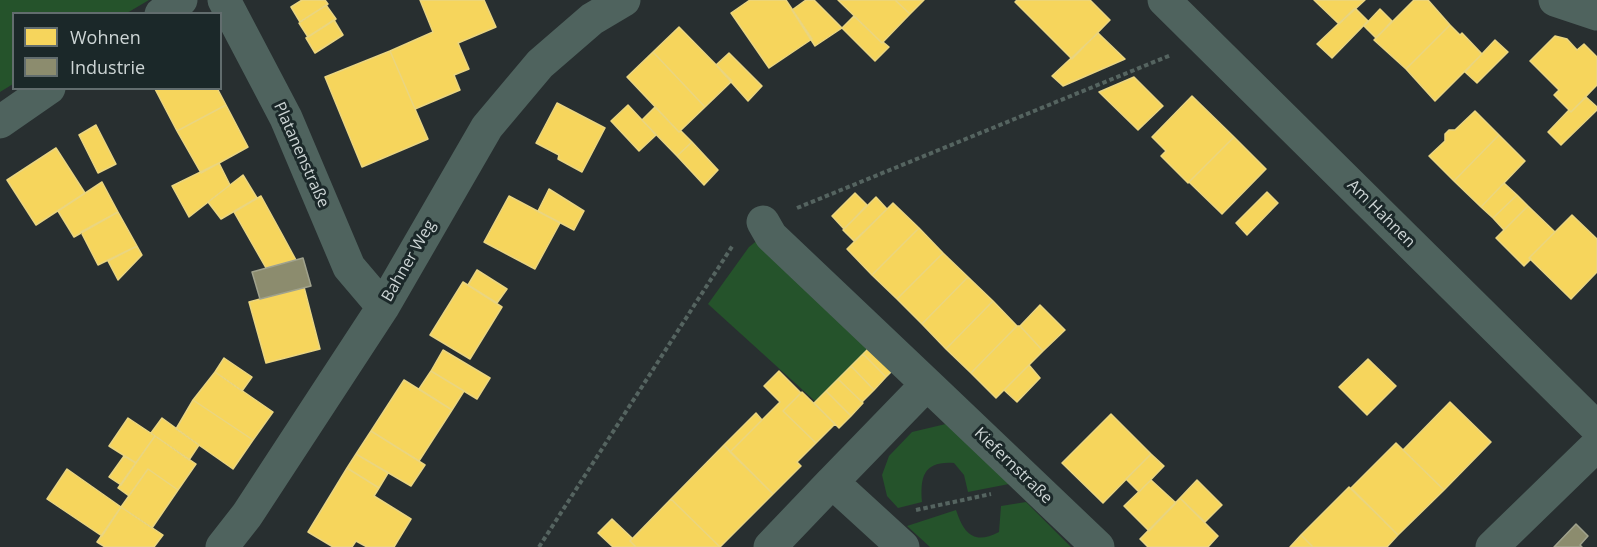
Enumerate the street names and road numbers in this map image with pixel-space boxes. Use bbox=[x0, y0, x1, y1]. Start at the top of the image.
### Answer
street label: Platanenstraße bbox=[269, 99, 333, 211]
street label: Am Hahnen bbox=[1343, 176, 1419, 252]
street label: Bahner Weg bbox=[378, 217, 440, 305]
street label: Kiefernstraße bbox=[970, 424, 1056, 508]

